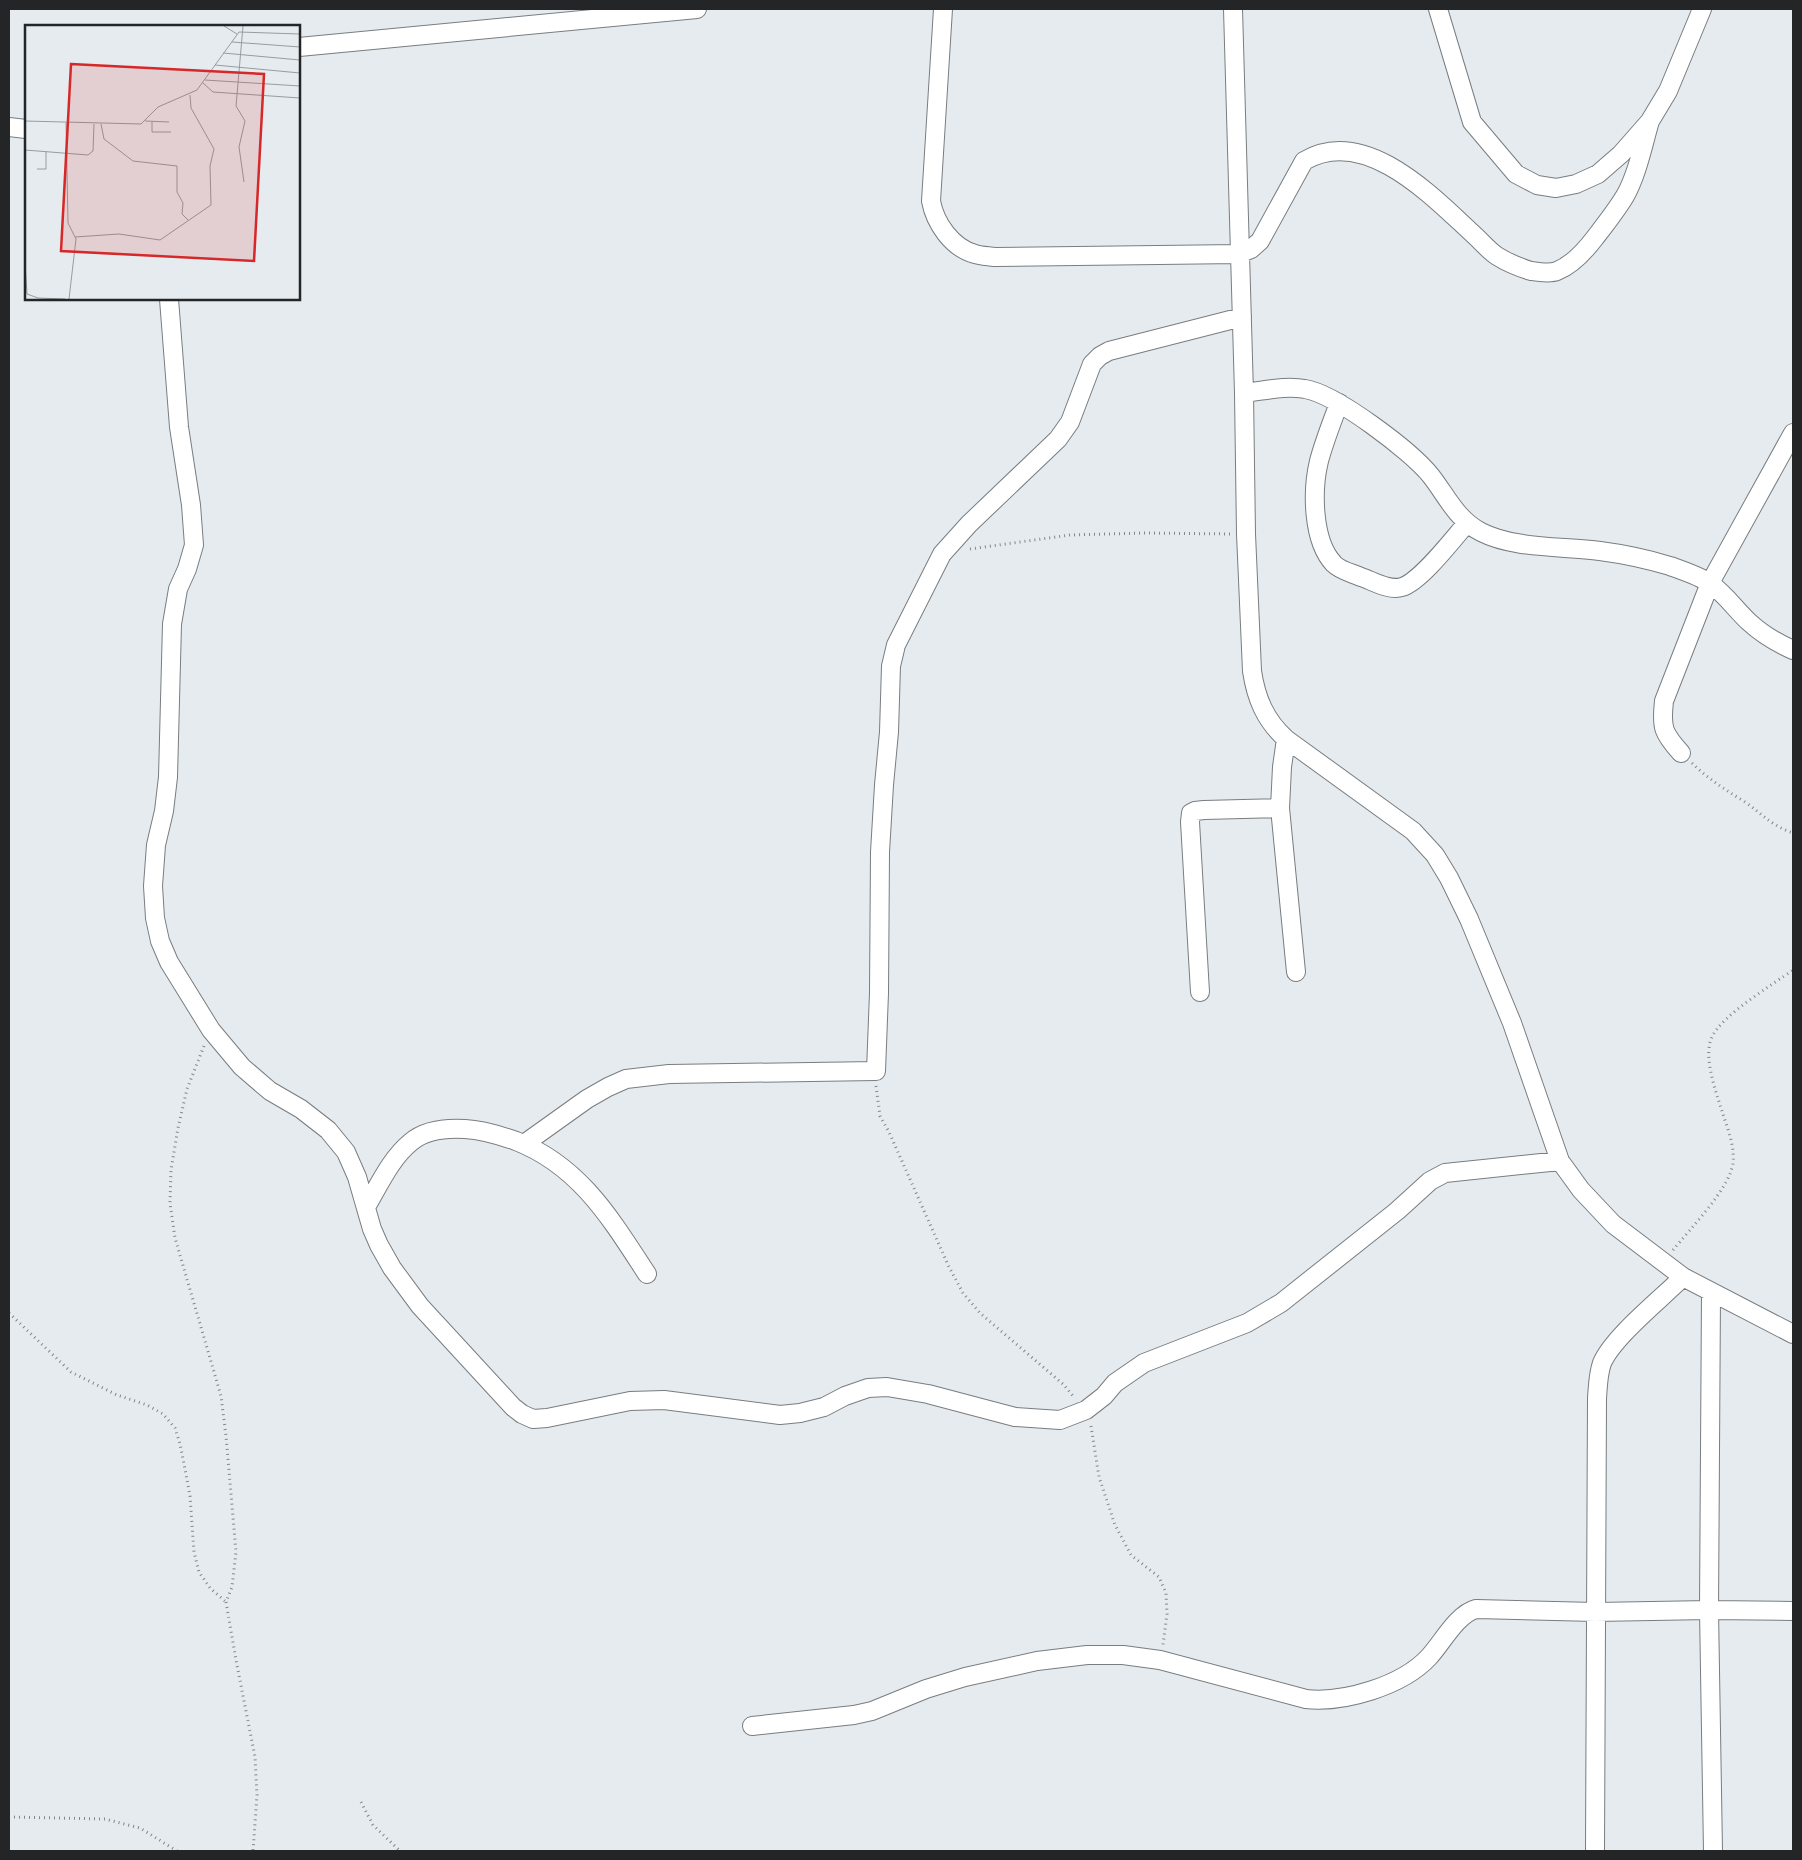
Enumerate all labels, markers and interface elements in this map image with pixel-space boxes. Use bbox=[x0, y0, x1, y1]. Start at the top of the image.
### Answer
inset map bbox=[25, 25, 300, 300]

